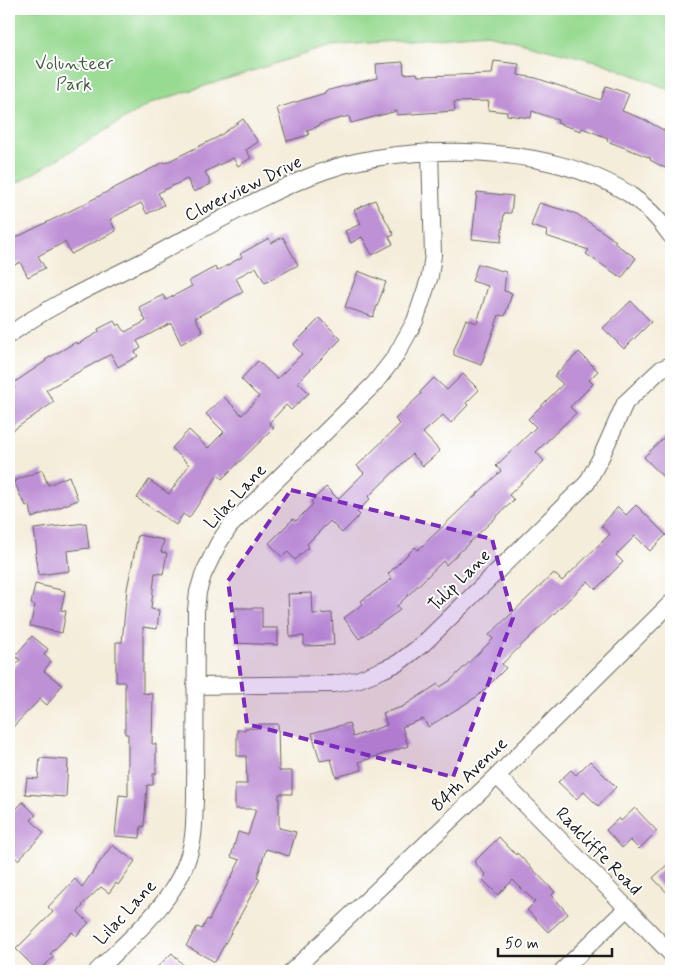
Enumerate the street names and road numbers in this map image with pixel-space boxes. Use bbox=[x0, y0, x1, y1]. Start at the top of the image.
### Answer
street label: Cloverview Drive bbox=[181, 150, 306, 228]
street label: Lilac Lane bbox=[199, 459, 272, 535]
street label: Tulip Lane bbox=[423, 544, 496, 617]
street label: 84th Avenue bbox=[426, 732, 513, 817]
street label: Radcliffe Road bbox=[550, 802, 647, 901]
street label: Lilac Lane bbox=[89, 875, 162, 951]

